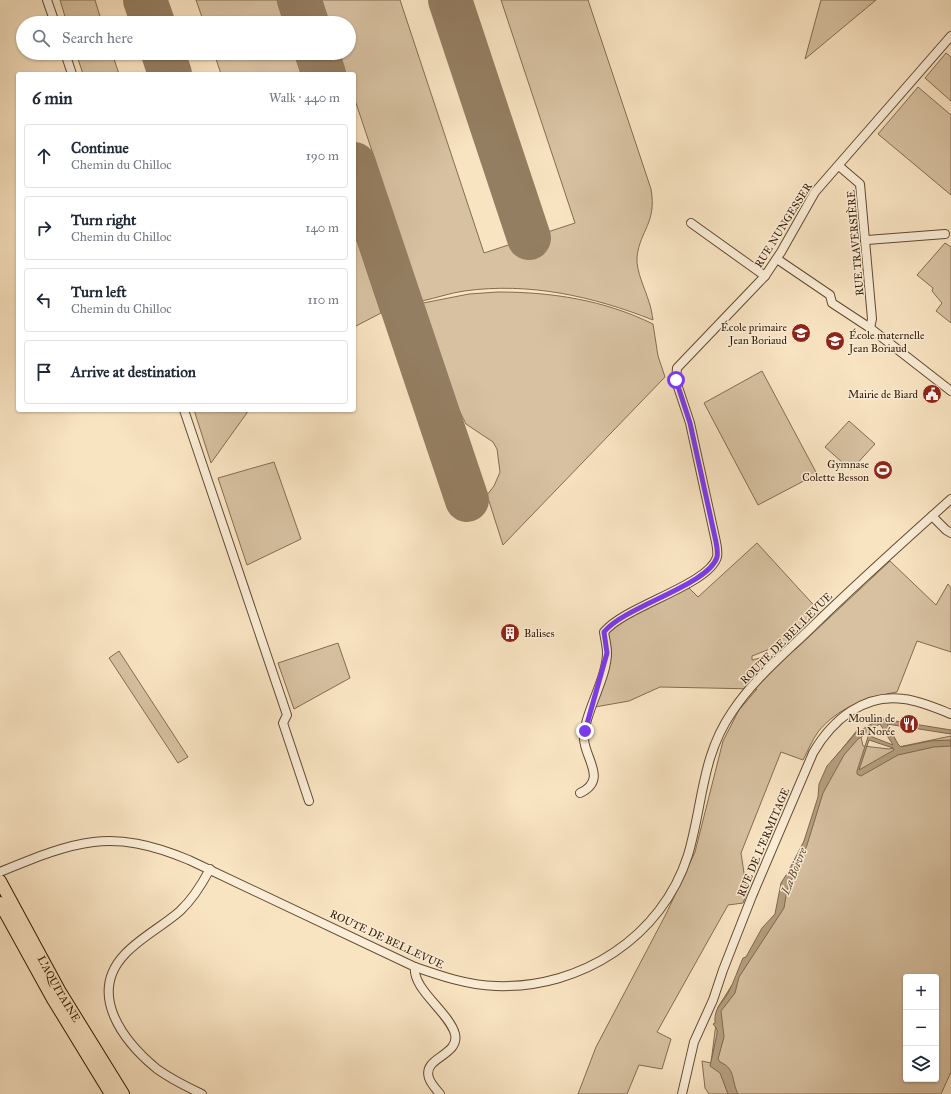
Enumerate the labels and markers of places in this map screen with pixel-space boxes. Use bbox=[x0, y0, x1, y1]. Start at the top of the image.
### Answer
place label: École primaire Jean Boriaud bbox=[721, 320, 787, 348]
school or university icon: École primaire Jean Boriaud bbox=[790, 322, 812, 344]
place label: École maternelle Jean Boriaud bbox=[848, 328, 925, 356]
school or university icon: École maternelle Jean Boriaud bbox=[824, 330, 846, 352]
public building icon: Mairie de Biard bbox=[921, 383, 943, 405]
place label: Mairie de Biard bbox=[848, 388, 918, 401]
place label: Gymnase Colette Besson bbox=[802, 458, 869, 484]
sports icon: Gymnase Colette Besson bbox=[872, 459, 894, 481]
building icon: Balises bbox=[499, 622, 521, 644]
place label: Balises bbox=[524, 627, 555, 640]
place label: Moulin de la Norée bbox=[848, 712, 895, 738]
restaurant icon: Moulin de la Norée bbox=[898, 713, 920, 735]

